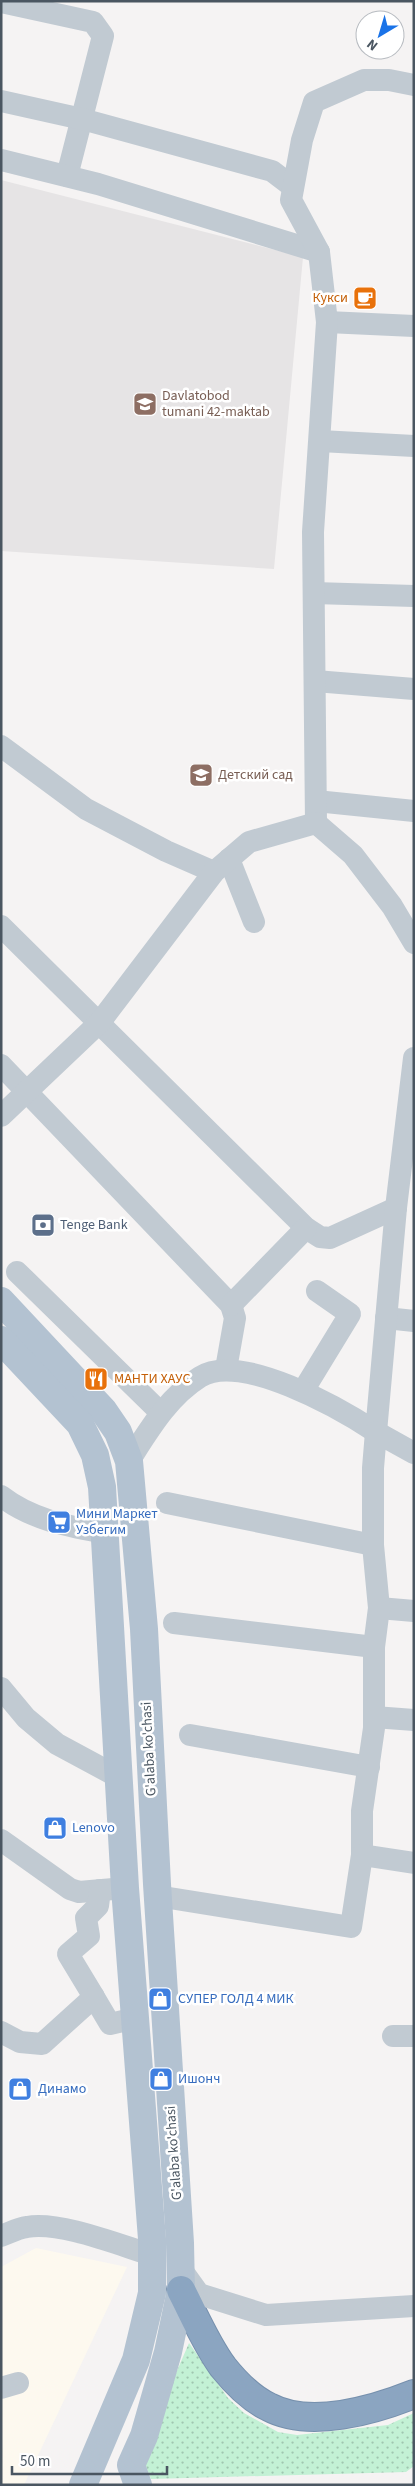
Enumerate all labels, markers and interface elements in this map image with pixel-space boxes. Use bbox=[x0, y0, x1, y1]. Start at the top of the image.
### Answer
north arrow bbox=[355, 10, 405, 60]
text: N bbox=[363, 34, 382, 55]
cafe icon: Кукси bbox=[352, 285, 378, 311]
place label: Кукси bbox=[313, 288, 348, 308]
place label: Davlatobod tumani 42-maktab bbox=[162, 386, 270, 422]
school or university icon: Davlatobod tumani 42-maktab bbox=[132, 391, 158, 417]
school or university icon: Детский сад bbox=[188, 762, 214, 788]
place label: Детский сад bbox=[218, 765, 293, 785]
bank icon: Tenge Bank bbox=[30, 1212, 56, 1238]
place label: Tenge Bank bbox=[60, 1215, 128, 1235]
restaurant icon: МАНТИ ХАУС bbox=[83, 1366, 109, 1392]
place label: МАНТИ ХАУС bbox=[114, 1369, 190, 1389]
place label: Мини Маркет Узбегим bbox=[76, 1504, 158, 1540]
supermarket icon: Мини Маркет Узбегим bbox=[46, 1509, 72, 1535]
street label: G'alaba ko'chasi bbox=[137, 1701, 161, 1797]
shop icon: Lenovo bbox=[42, 1815, 68, 1841]
place label: Lenovo bbox=[72, 1818, 115, 1838]
shop icon: СУПЕР ГОЛД 4 МИК bbox=[147, 1986, 173, 2012]
place label: СУПЕР ГОЛД 4 МИК bbox=[178, 1989, 295, 2009]
shop icon: Ишонч bbox=[148, 2066, 174, 2092]
place label: Ишонч bbox=[178, 2069, 220, 2089]
shop icon: Динамо bbox=[7, 2076, 33, 2102]
place label: Динамо bbox=[38, 2079, 86, 2099]
street label: G'alaba ko'chasi bbox=[161, 2105, 187, 2201]
scale bar bbox=[12, 2444, 168, 2476]
text: 50 m bbox=[20, 2451, 50, 2472]

